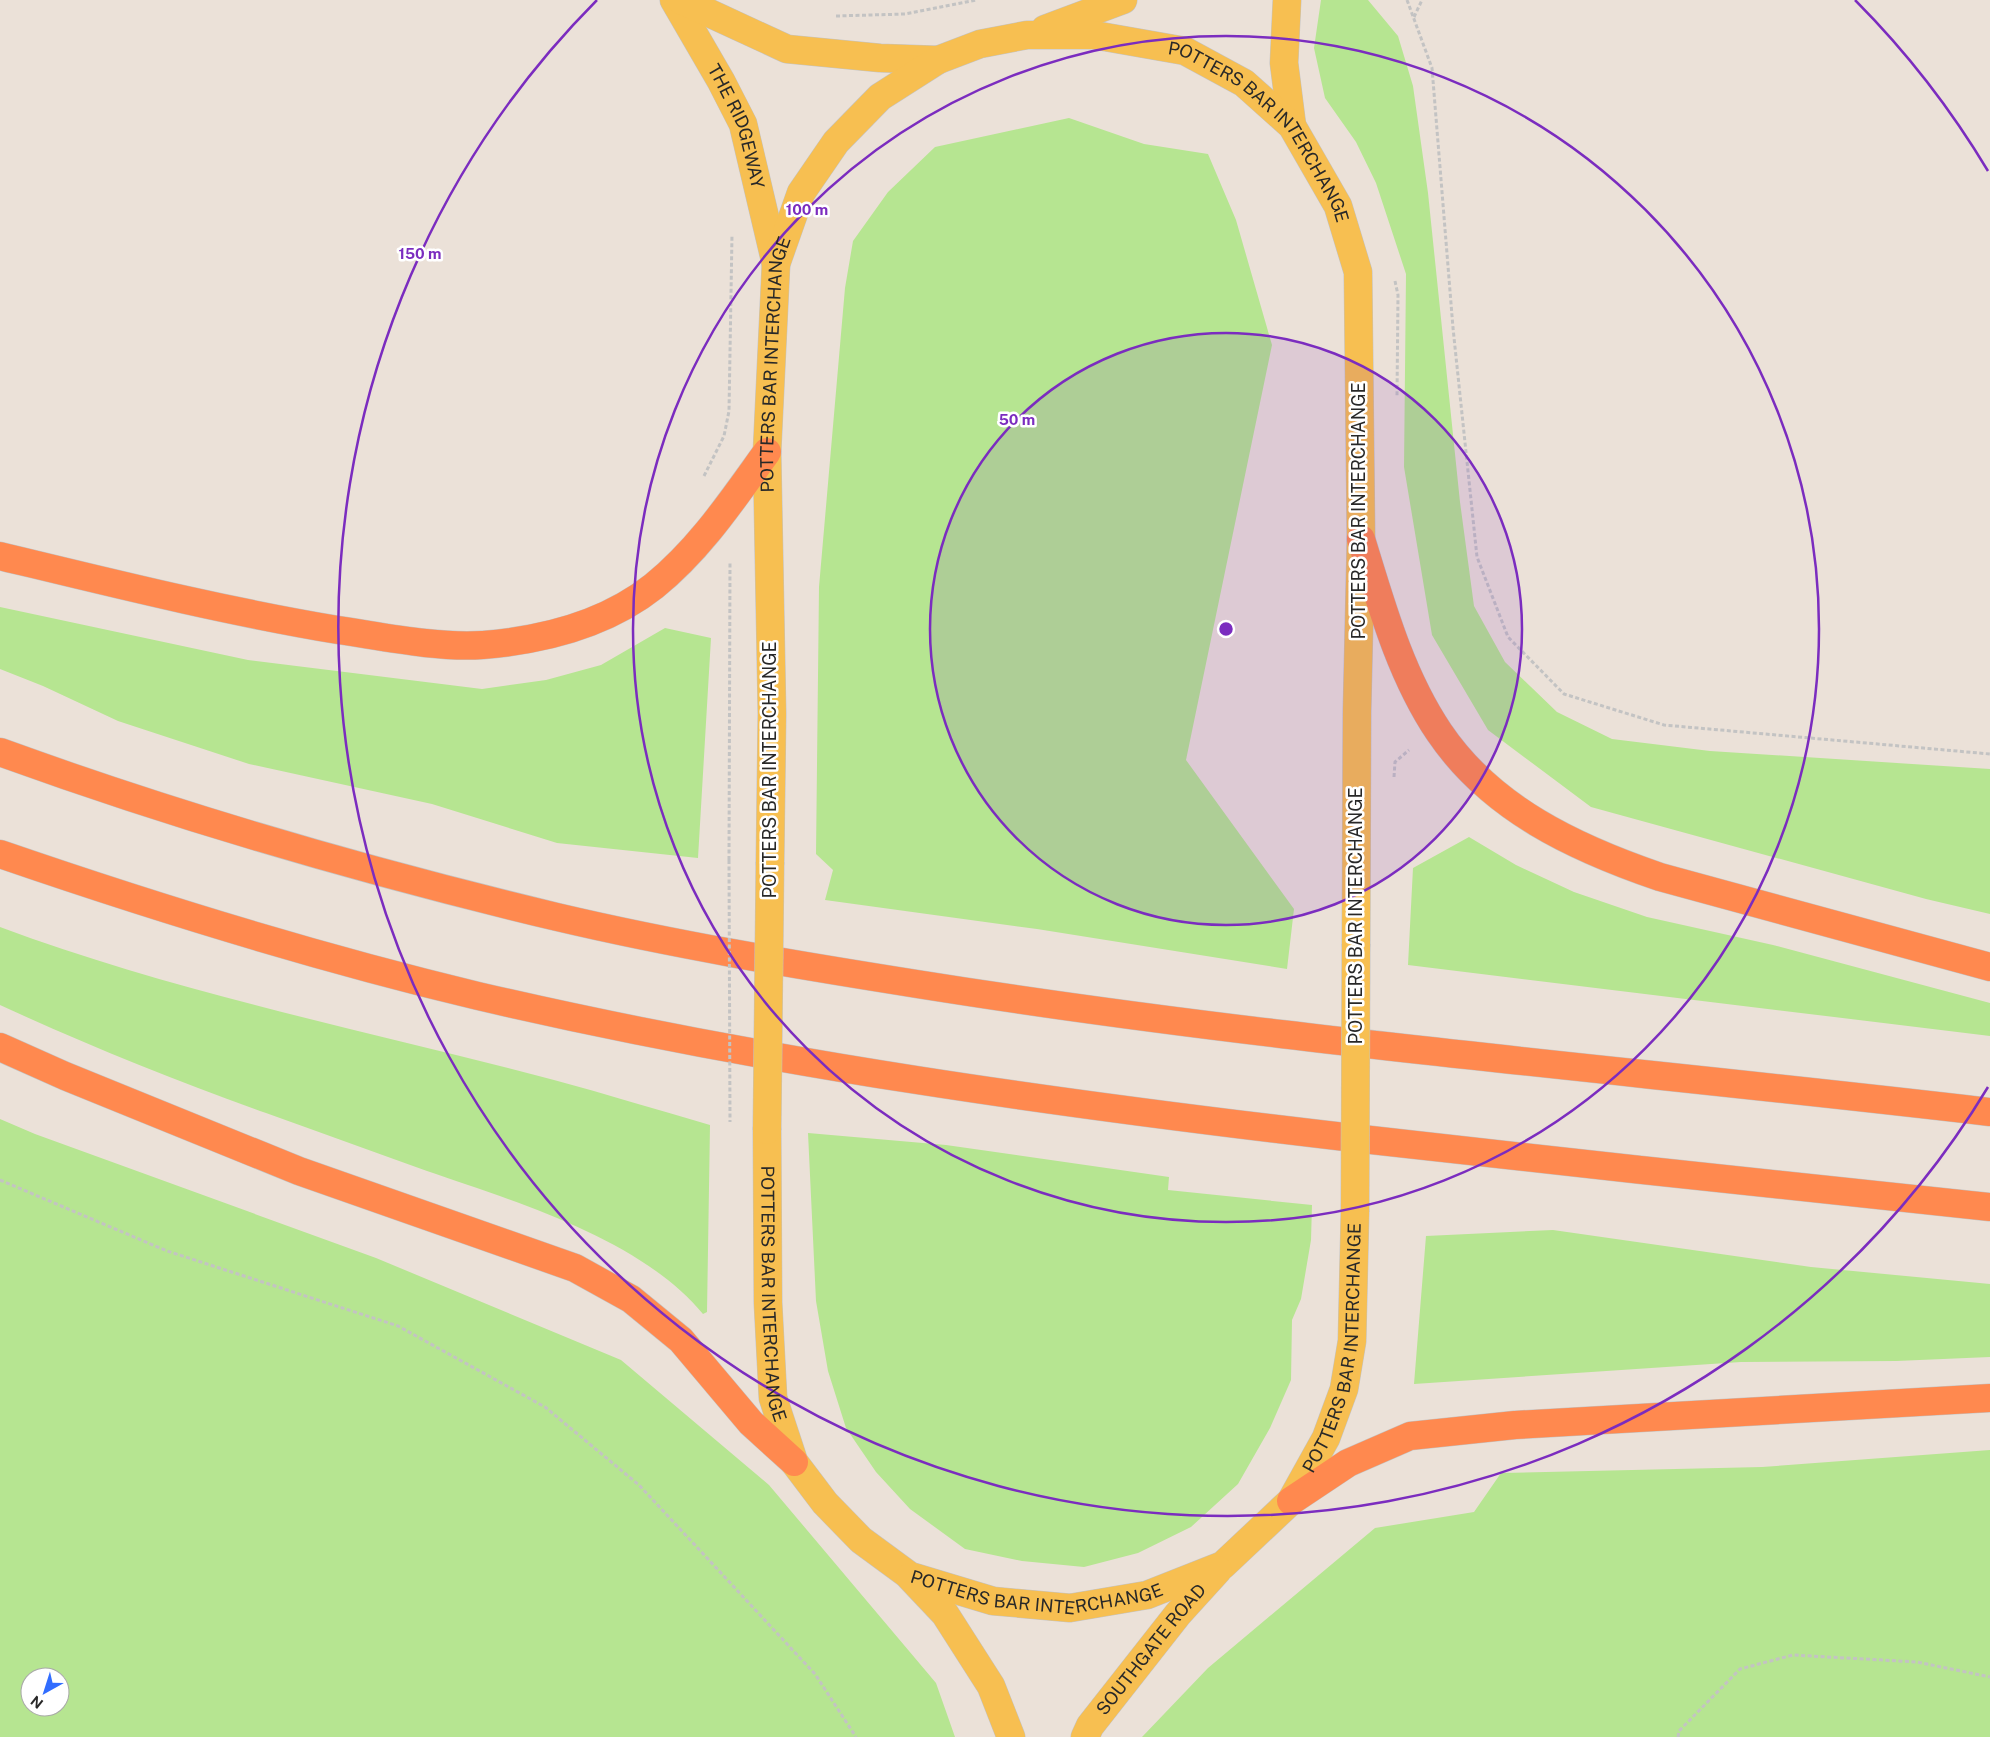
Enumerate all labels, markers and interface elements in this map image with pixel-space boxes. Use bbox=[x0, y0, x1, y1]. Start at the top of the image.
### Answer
street label: POTTERS BAR INTERCHANGE bbox=[1167, 37, 1353, 225]
street label: THE RIDGEWAY bbox=[704, 60, 769, 191]
text: 100 m bbox=[786, 201, 828, 218]
street label: POTTERS BAR INTERCHANGE bbox=[756, 234, 795, 493]
text: 150 m bbox=[398, 245, 442, 262]
street label: POTTERS BAR INTERCHANGE bbox=[1348, 382, 1369, 640]
text: 50 m bbox=[999, 411, 1035, 428]
centre of rings bbox=[1217, 620, 1235, 638]
street label: POTTERS BAR INTERCHANGE bbox=[759, 641, 780, 899]
street label: POTTERS BAR INTERCHANGE bbox=[1345, 787, 1366, 1045]
street label: POTTERS BAR INTERCHANGE bbox=[757, 1165, 791, 1424]
street label: POTTERS BAR INTERCHANGE bbox=[1298, 1223, 1365, 1476]
street label: POTTERS BAR INTERCHANGE bbox=[908, 1566, 1166, 1618]
street label: SOUTHGATE ROAD bbox=[1092, 1579, 1210, 1719]
north arrow bbox=[20, 1667, 70, 1717]
text: N bbox=[28, 1692, 46, 1712]

